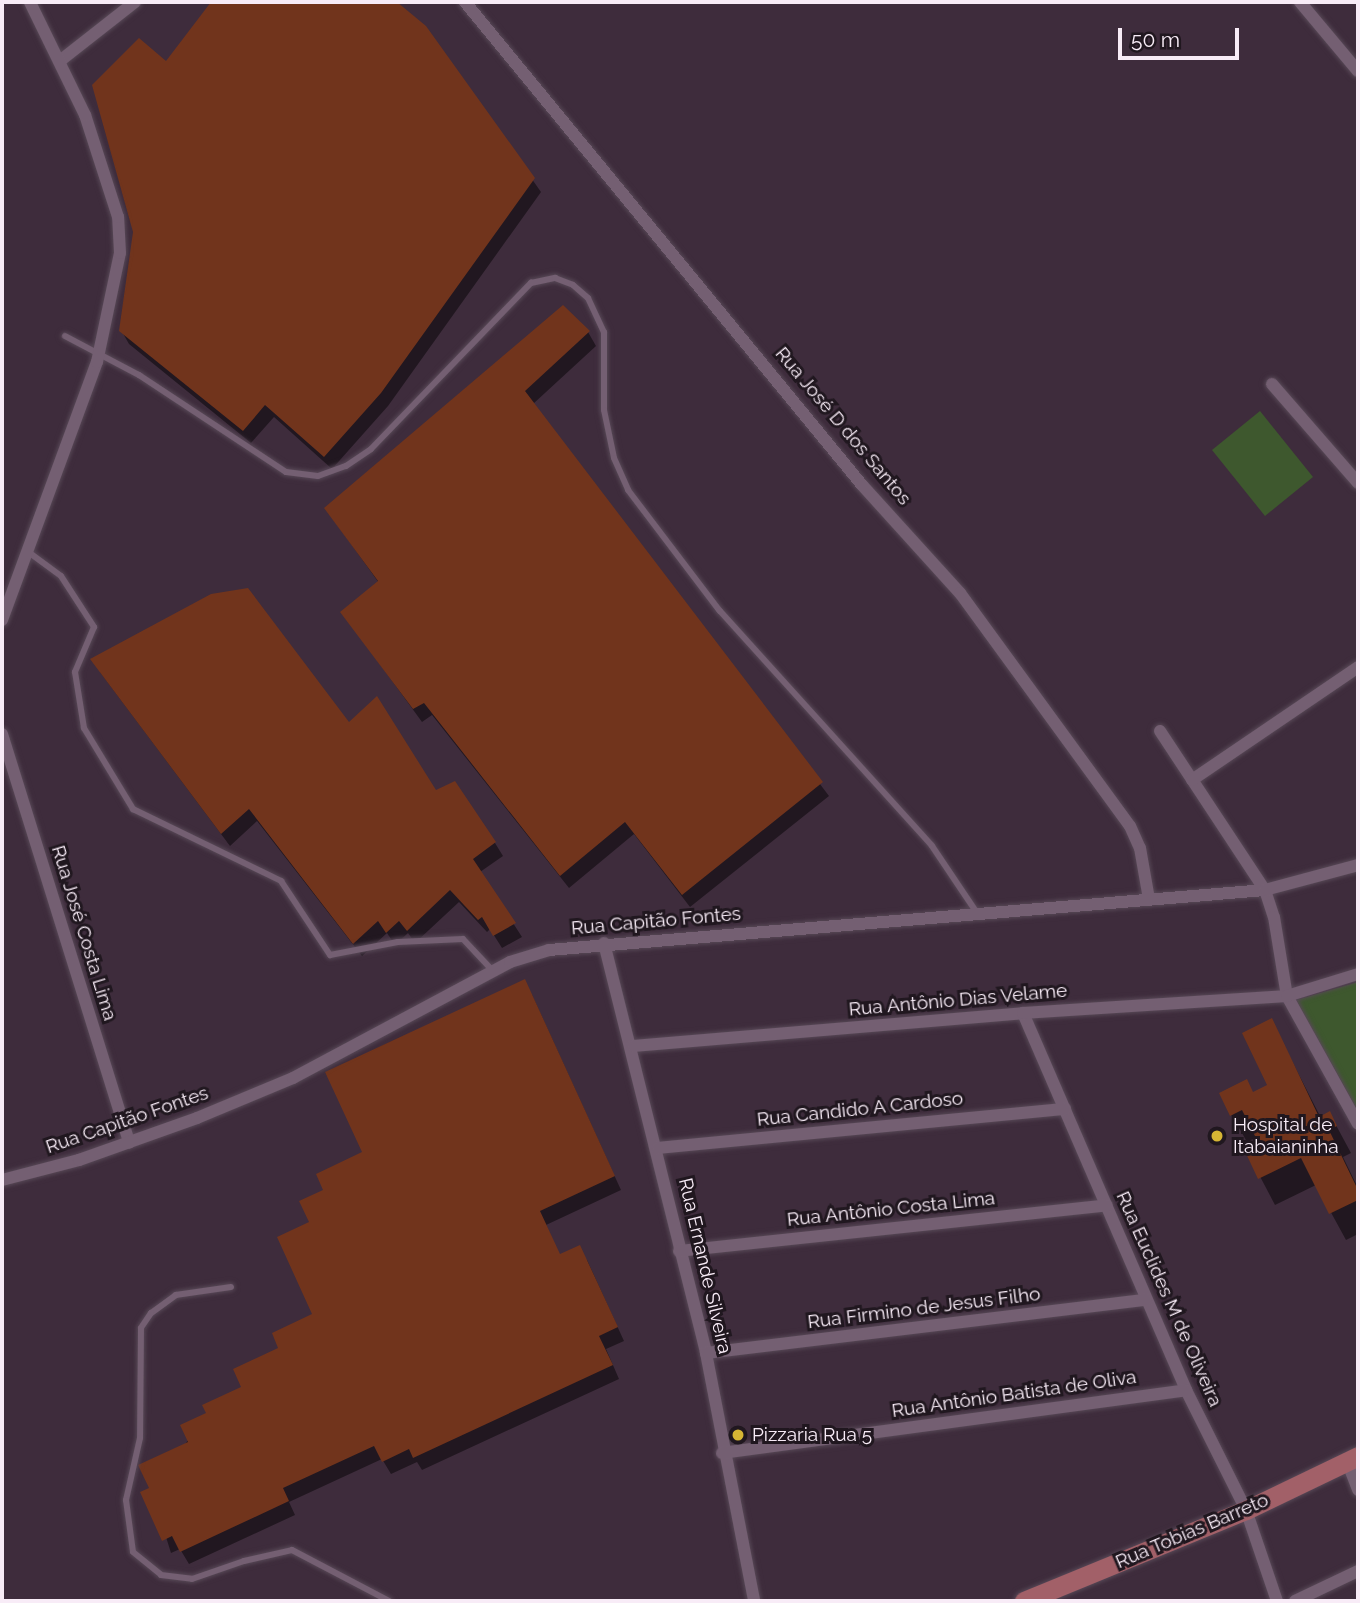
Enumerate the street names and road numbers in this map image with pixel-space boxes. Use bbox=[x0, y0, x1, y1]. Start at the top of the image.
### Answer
street label: Rua José D dos Santos bbox=[770, 342, 916, 510]
street label: Rua José Costa Lima bbox=[46, 842, 122, 1024]
street label: Rua Capitão Fontes bbox=[570, 902, 742, 940]
street label: Rua Antônio Dias Velame bbox=[847, 979, 1069, 1021]
street label: Rua Capitão Fontes bbox=[43, 1082, 211, 1158]
street label: Rua Candido A Cardoso bbox=[755, 1087, 965, 1131]
street label: Rua Ernande Silveira bbox=[674, 1176, 736, 1356]
street label: Rua Antônio Costa Lima bbox=[786, 1187, 996, 1231]
street label: Rua Euclides M de Oliveira bbox=[1111, 1188, 1227, 1410]
street label: Rua Firmino de Jesus Filho bbox=[806, 1282, 1042, 1334]
street label: Rua Antônio Batista de Oliva bbox=[890, 1366, 1138, 1422]
street label: Rua Tobias Barreto bbox=[1112, 1488, 1272, 1574]

